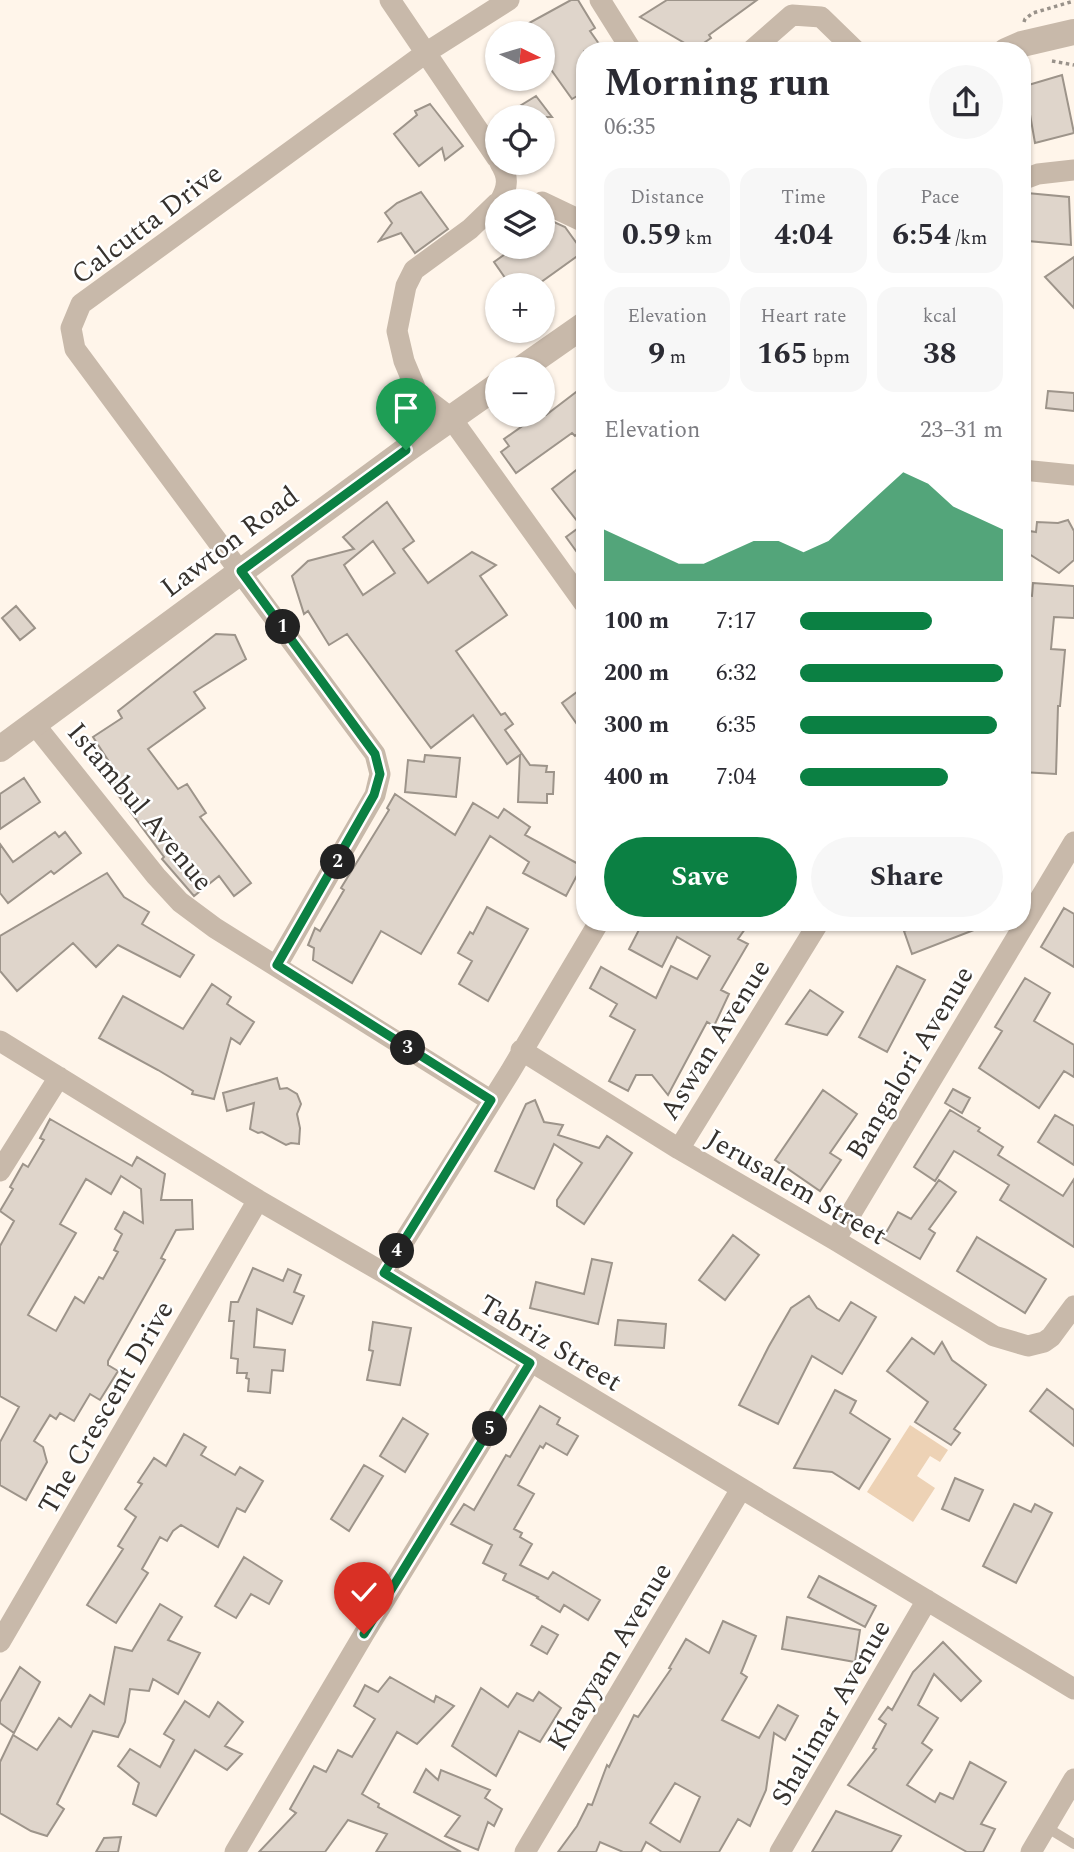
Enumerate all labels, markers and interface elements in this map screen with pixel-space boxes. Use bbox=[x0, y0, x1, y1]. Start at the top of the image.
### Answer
north arrow bbox=[485, 21, 555, 91]
map controls bbox=[485, 21, 555, 427]
text: Morning run bbox=[604, 55, 830, 113]
button: share bbox=[929, 65, 1003, 139]
button: locate bbox=[485, 105, 555, 175]
text: 06:35 bbox=[604, 110, 656, 145]
street label: Calcutta Drive bbox=[62, 153, 232, 296]
text: Distance bbox=[630, 183, 704, 212]
text: Time bbox=[781, 183, 826, 212]
text: Pace bbox=[920, 183, 960, 212]
button: layers bbox=[485, 189, 555, 259]
text: 0.59 bbox=[622, 212, 681, 258]
text: 4:04 bbox=[774, 212, 833, 258]
text: 6:54 bbox=[892, 212, 951, 258]
text: km bbox=[681, 224, 712, 253]
text: /km bbox=[951, 224, 987, 253]
button: + bbox=[485, 273, 555, 343]
text: Elevation bbox=[627, 302, 707, 331]
text: Heart rate bbox=[761, 302, 846, 331]
text: kcal bbox=[923, 302, 957, 331]
text: 9 bbox=[648, 331, 665, 377]
text: 165 bbox=[757, 331, 807, 377]
text: 38 bbox=[923, 331, 957, 377]
text: m bbox=[665, 343, 686, 372]
text: bpm bbox=[807, 343, 850, 372]
button: − bbox=[485, 357, 555, 427]
pin bbox=[376, 378, 436, 450]
icon: arrive bbox=[387, 389, 425, 427]
text: Elevation bbox=[604, 413, 700, 448]
text: 23–31 m bbox=[920, 413, 1003, 448]
street label: Lawton Road bbox=[152, 476, 308, 609]
text: 100 m bbox=[604, 604, 669, 639]
text: 7:17 bbox=[716, 604, 756, 639]
pin: 1 bbox=[266, 610, 300, 644]
text: 1 bbox=[277, 612, 288, 641]
text: 200 m bbox=[604, 656, 669, 691]
text: 6:32 bbox=[716, 656, 756, 691]
text: 300 m bbox=[604, 708, 669, 743]
text: 6:35 bbox=[716, 708, 756, 743]
street label: Istambul Avenue bbox=[56, 713, 224, 901]
text: 400 m bbox=[604, 760, 669, 795]
text: 7:04 bbox=[716, 760, 756, 795]
button: Save bbox=[604, 837, 797, 917]
button: Share bbox=[811, 837, 1003, 917]
pin: 2 bbox=[320, 844, 356, 880]
text: 2 bbox=[332, 847, 343, 876]
street label: Aswan Avenue bbox=[648, 951, 782, 1129]
street label: Bangalori Avenue bbox=[835, 958, 985, 1168]
pin: 3 bbox=[390, 1030, 426, 1066]
text: 3 bbox=[402, 1033, 413, 1062]
street label: Jerusalem Street bbox=[698, 1118, 895, 1257]
pin: 4 bbox=[380, 1234, 414, 1268]
text: 4 bbox=[391, 1236, 402, 1265]
street label: Tabriz Street bbox=[470, 1283, 630, 1403]
street label: The Crescent Drive bbox=[27, 1292, 185, 1523]
pin: 5 bbox=[472, 1412, 508, 1446]
text: 5 bbox=[484, 1414, 495, 1443]
street label: Khayyam Avenue bbox=[537, 1554, 684, 1759]
pin bbox=[334, 1562, 394, 1634]
icon: check bbox=[345, 1573, 383, 1611]
street label: Shalimar Avenue bbox=[760, 1611, 902, 1814]

